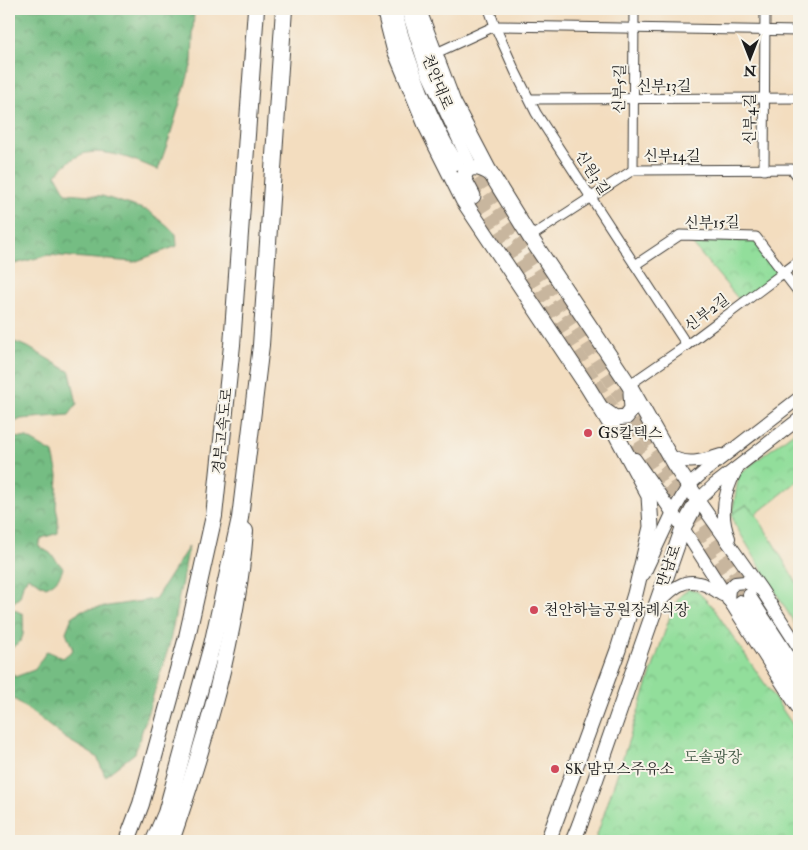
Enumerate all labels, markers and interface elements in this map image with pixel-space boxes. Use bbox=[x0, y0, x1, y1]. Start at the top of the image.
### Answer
north arrow bbox=[726, 32, 776, 82]
street label: 천안대로 bbox=[417, 52, 457, 113]
text: N bbox=[743, 62, 757, 79]
street label: 신부5길 bbox=[610, 64, 630, 114]
street label: 신부13길 bbox=[637, 77, 691, 96]
street label: 신부4길 bbox=[741, 93, 760, 145]
street label: 신원3길 bbox=[571, 147, 613, 199]
street label: 신부14길 bbox=[644, 147, 700, 166]
street label: 신부15길 bbox=[684, 213, 740, 233]
street label: 신부2길 bbox=[681, 290, 733, 336]
street label: 경부고속도로 bbox=[209, 386, 237, 475]
place label: GS칼텍스 bbox=[598, 424, 663, 443]
marker: GS칼텍스 bbox=[582, 427, 594, 439]
street label: 만남로 bbox=[653, 542, 686, 590]
place label: 천안하늘공원장례식장 bbox=[544, 601, 689, 620]
marker: 천안하늘공원장례식장 bbox=[528, 604, 540, 616]
park label: 도솔광장 bbox=[684, 748, 742, 767]
place label: SK 맘모스주유소 bbox=[565, 760, 674, 779]
marker: SK 맘모스주유소 bbox=[549, 763, 561, 775]

